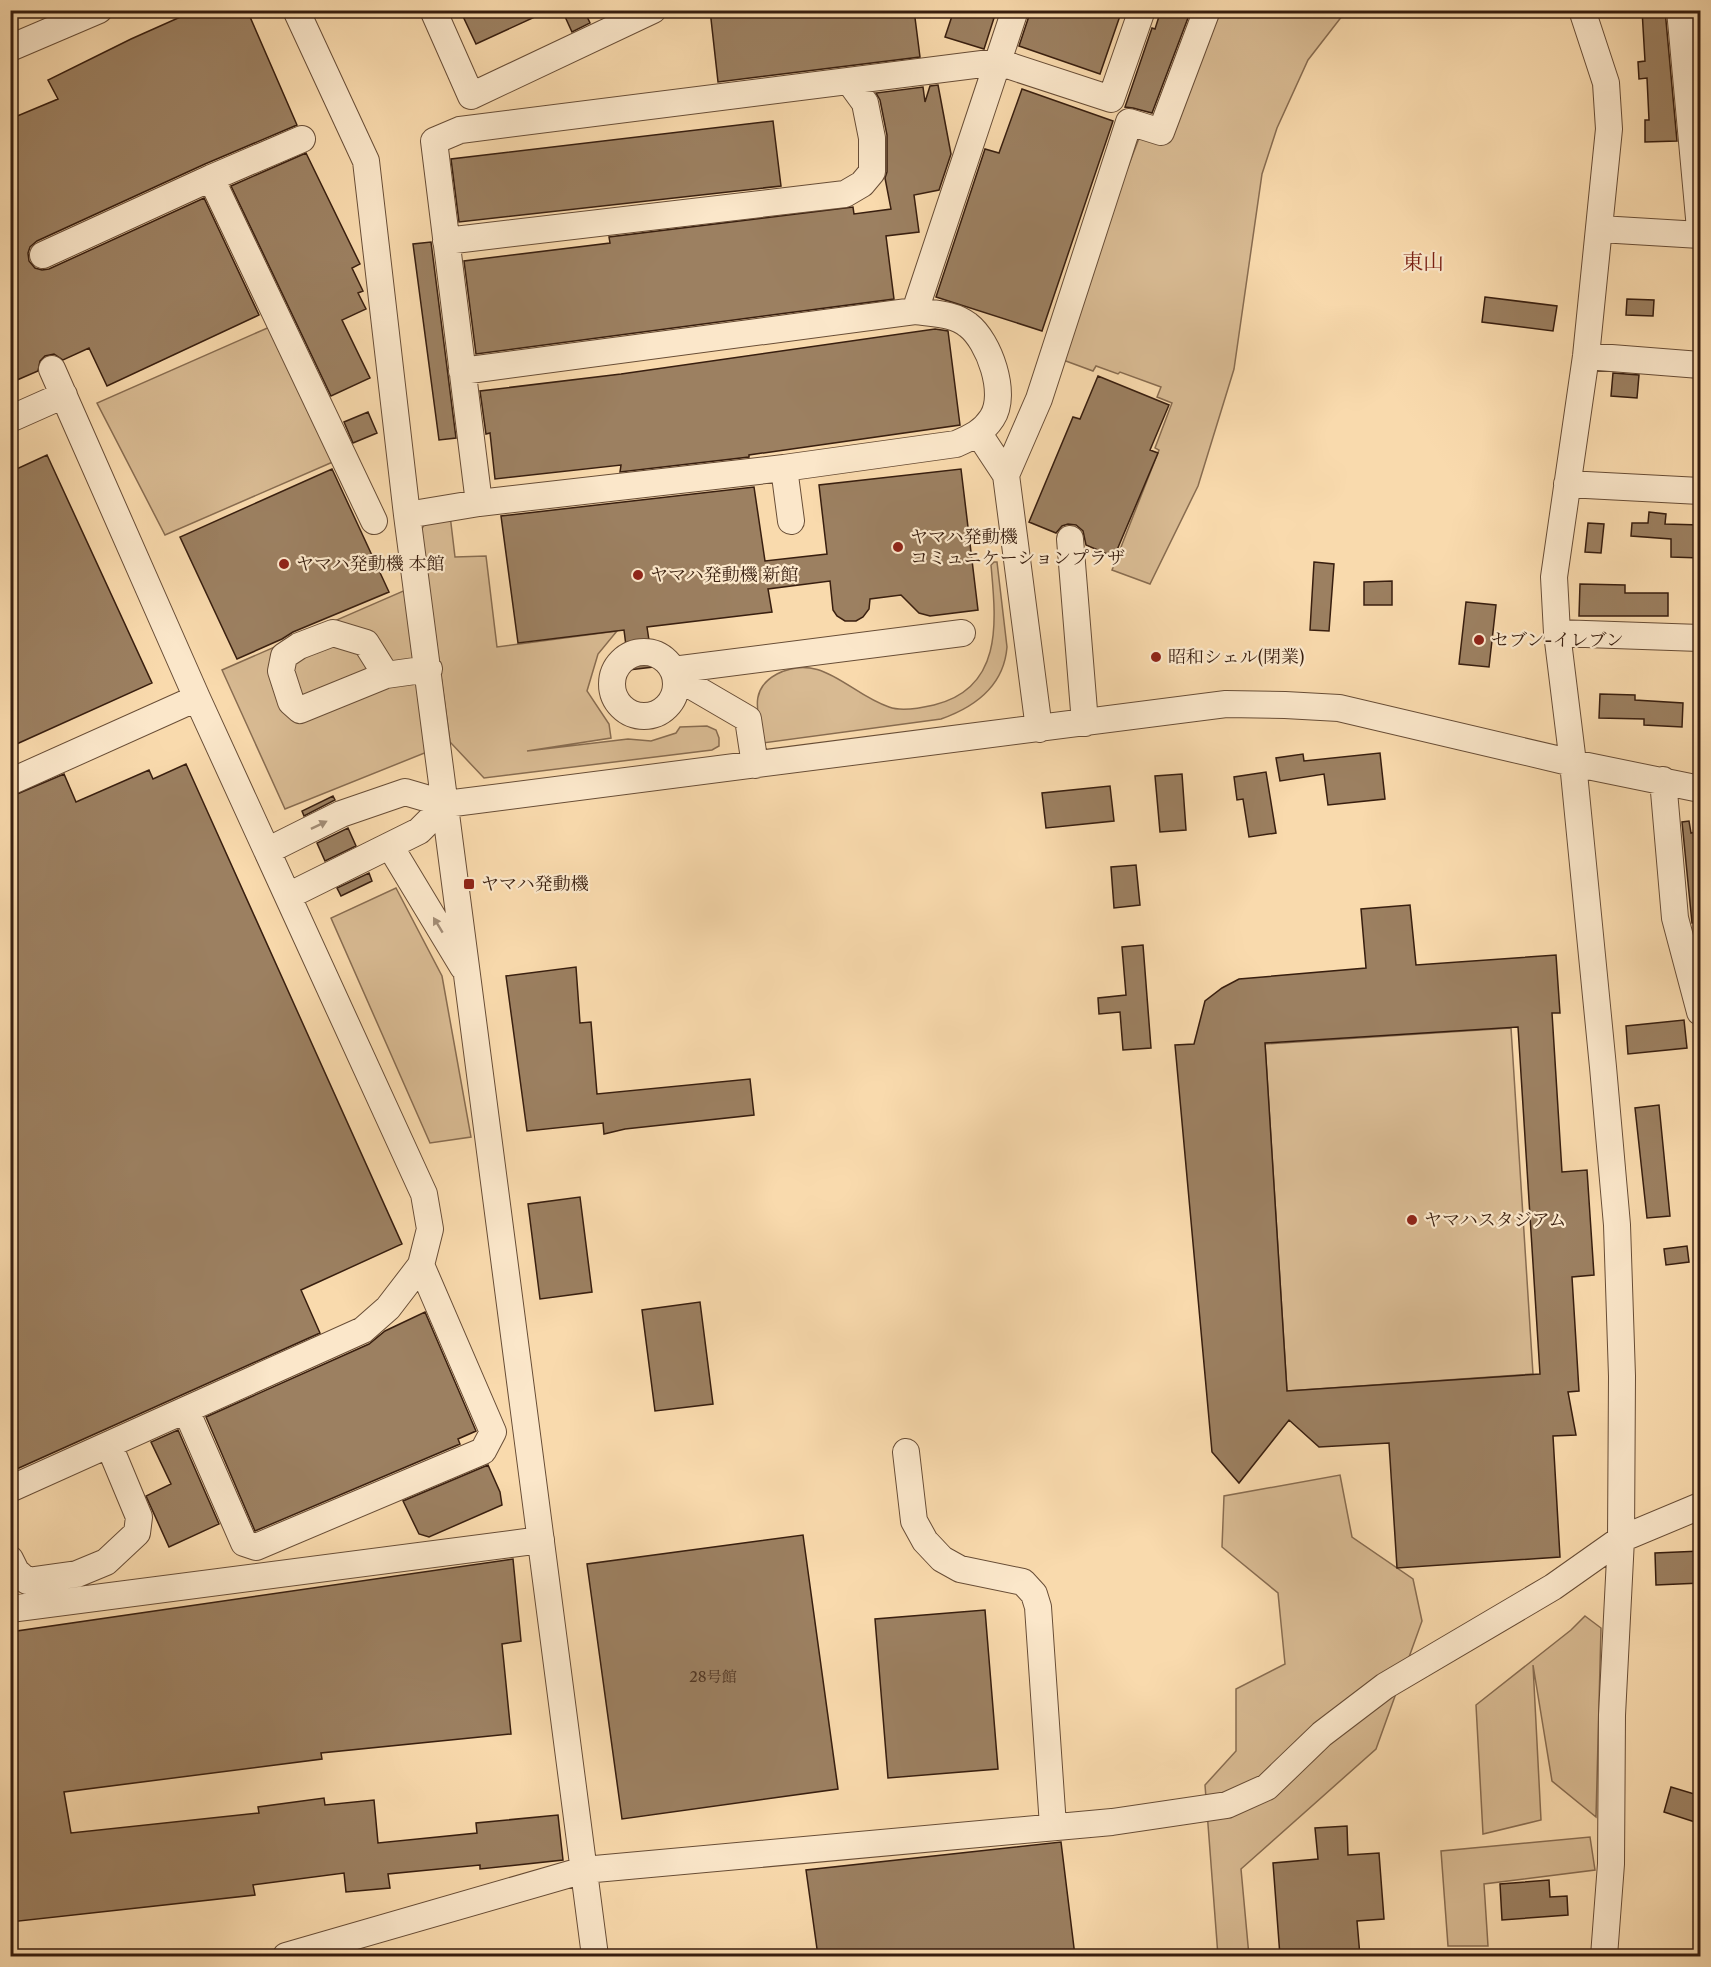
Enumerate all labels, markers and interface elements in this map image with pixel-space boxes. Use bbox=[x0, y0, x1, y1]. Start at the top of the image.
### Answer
district label: 東山 bbox=[1402, 249, 1444, 274]
place label: ヤマハ発動機 コミュニケーションプラザ bbox=[910, 526, 1125, 569]
marker: ヤマハ発動機 コミュニケーションプラザ bbox=[891, 540, 905, 554]
place label: ヤマハ発動機 本館 bbox=[296, 553, 445, 575]
marker: ヤマハ発動機 本館 bbox=[277, 557, 291, 571]
place label: ヤマハ発動機 新館 bbox=[650, 564, 799, 586]
marker: ヤマハ発動機 新館 bbox=[631, 568, 645, 582]
place label: セブン-イレブン bbox=[1491, 629, 1624, 651]
marker: セブン-イレブン bbox=[1472, 633, 1486, 647]
place label: 昭和シェル(閉業) bbox=[1168, 646, 1305, 668]
marker: 昭和シェル(閉業) bbox=[1149, 650, 1163, 664]
one-way arrow bbox=[311, 820, 328, 829]
place label: ヤマハ発動機 bbox=[481, 873, 589, 895]
marker: ヤマハ発動機 bbox=[462, 877, 476, 891]
one-way arrow bbox=[432, 917, 443, 933]
place label: ヤマハスタジアム bbox=[1424, 1209, 1567, 1231]
marker: ヤマハスタジアム bbox=[1405, 1213, 1419, 1227]
house number: 28号館 bbox=[689, 1667, 737, 1686]

